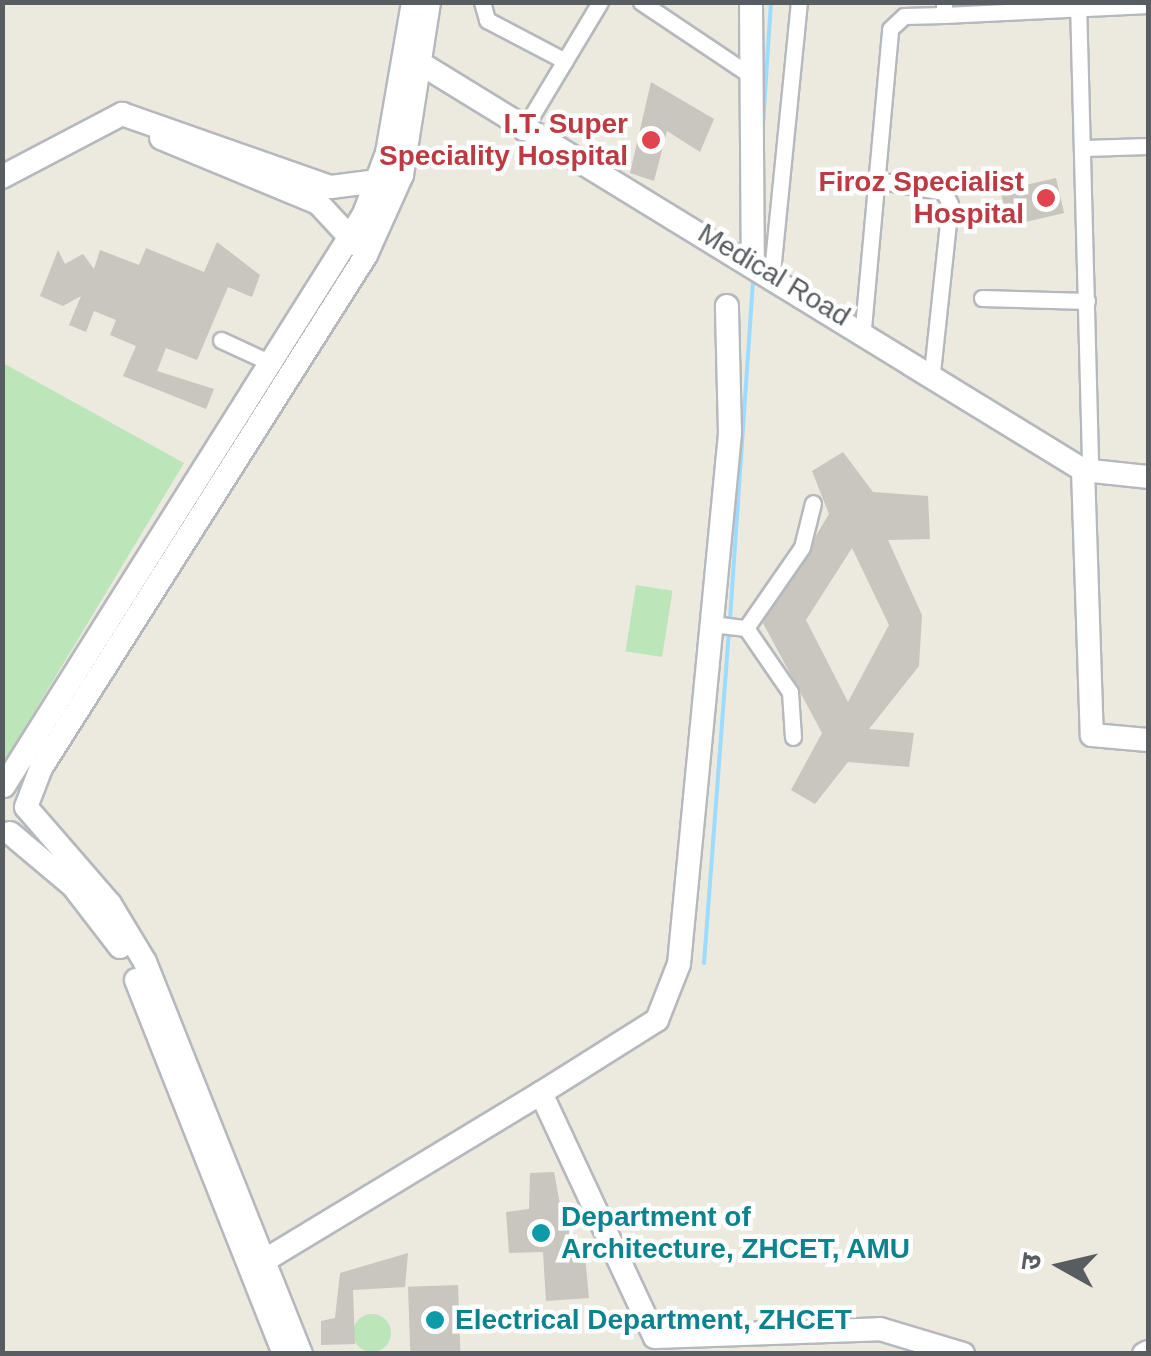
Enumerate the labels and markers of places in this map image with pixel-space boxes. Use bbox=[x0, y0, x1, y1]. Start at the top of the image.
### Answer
place label: I.T. Super Speciality Hospital bbox=[379, 107, 628, 173]
marker: I.T. Super Speciality Hospital bbox=[638, 127, 664, 153]
place label: Firoz Specialist Hospital bbox=[819, 165, 1024, 231]
marker: Firoz Specialist Hospital bbox=[1033, 185, 1059, 211]
place label: Department of Architecture, ZHCET, AMU bbox=[561, 1200, 911, 1266]
marker: Department of Architecture, ZHCET, AMU bbox=[530, 1222, 552, 1244]
place label: Electrical Department, ZHCET bbox=[455, 1303, 852, 1337]
marker: Electrical Department, ZHCET bbox=[424, 1309, 446, 1331]

